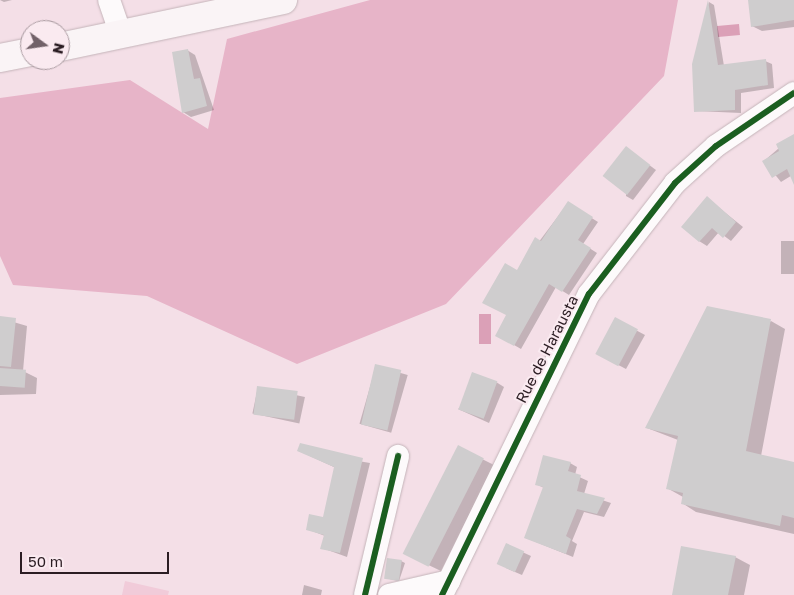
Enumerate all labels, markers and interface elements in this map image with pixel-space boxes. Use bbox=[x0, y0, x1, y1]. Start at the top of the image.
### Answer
north arrow bbox=[20, 20, 70, 70]
text: N bbox=[50, 41, 69, 56]
street label: Rue de Harausta bbox=[512, 292, 582, 406]
scale bar bbox=[22, 542, 171, 574]
text: 50 m bbox=[28, 552, 63, 570]

